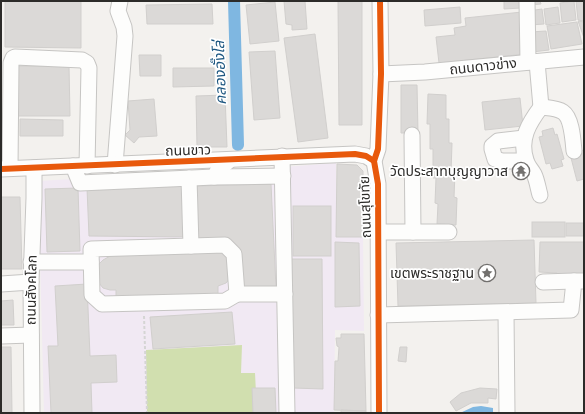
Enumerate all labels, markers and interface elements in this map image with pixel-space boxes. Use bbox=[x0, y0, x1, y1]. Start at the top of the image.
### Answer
water label: คลองอั๊งโล่ bbox=[209, 39, 229, 105]
street label: ถนนดาวข่าง bbox=[449, 55, 517, 77]
street label: ถนนขาว bbox=[165, 143, 211, 159]
temple icon: วัดประสาทบุญญาวาส bbox=[511, 161, 531, 181]
place label: วัดประสาทบุญญาวาส bbox=[390, 164, 508, 180]
street label: ถนนสุโขทัย bbox=[357, 176, 375, 238]
street label: ถนนสังคโลก bbox=[23, 255, 40, 325]
place icon: เขตพระราชฐาน bbox=[477, 263, 497, 283]
place label: เขตพระราชฐาน bbox=[390, 267, 474, 281]

